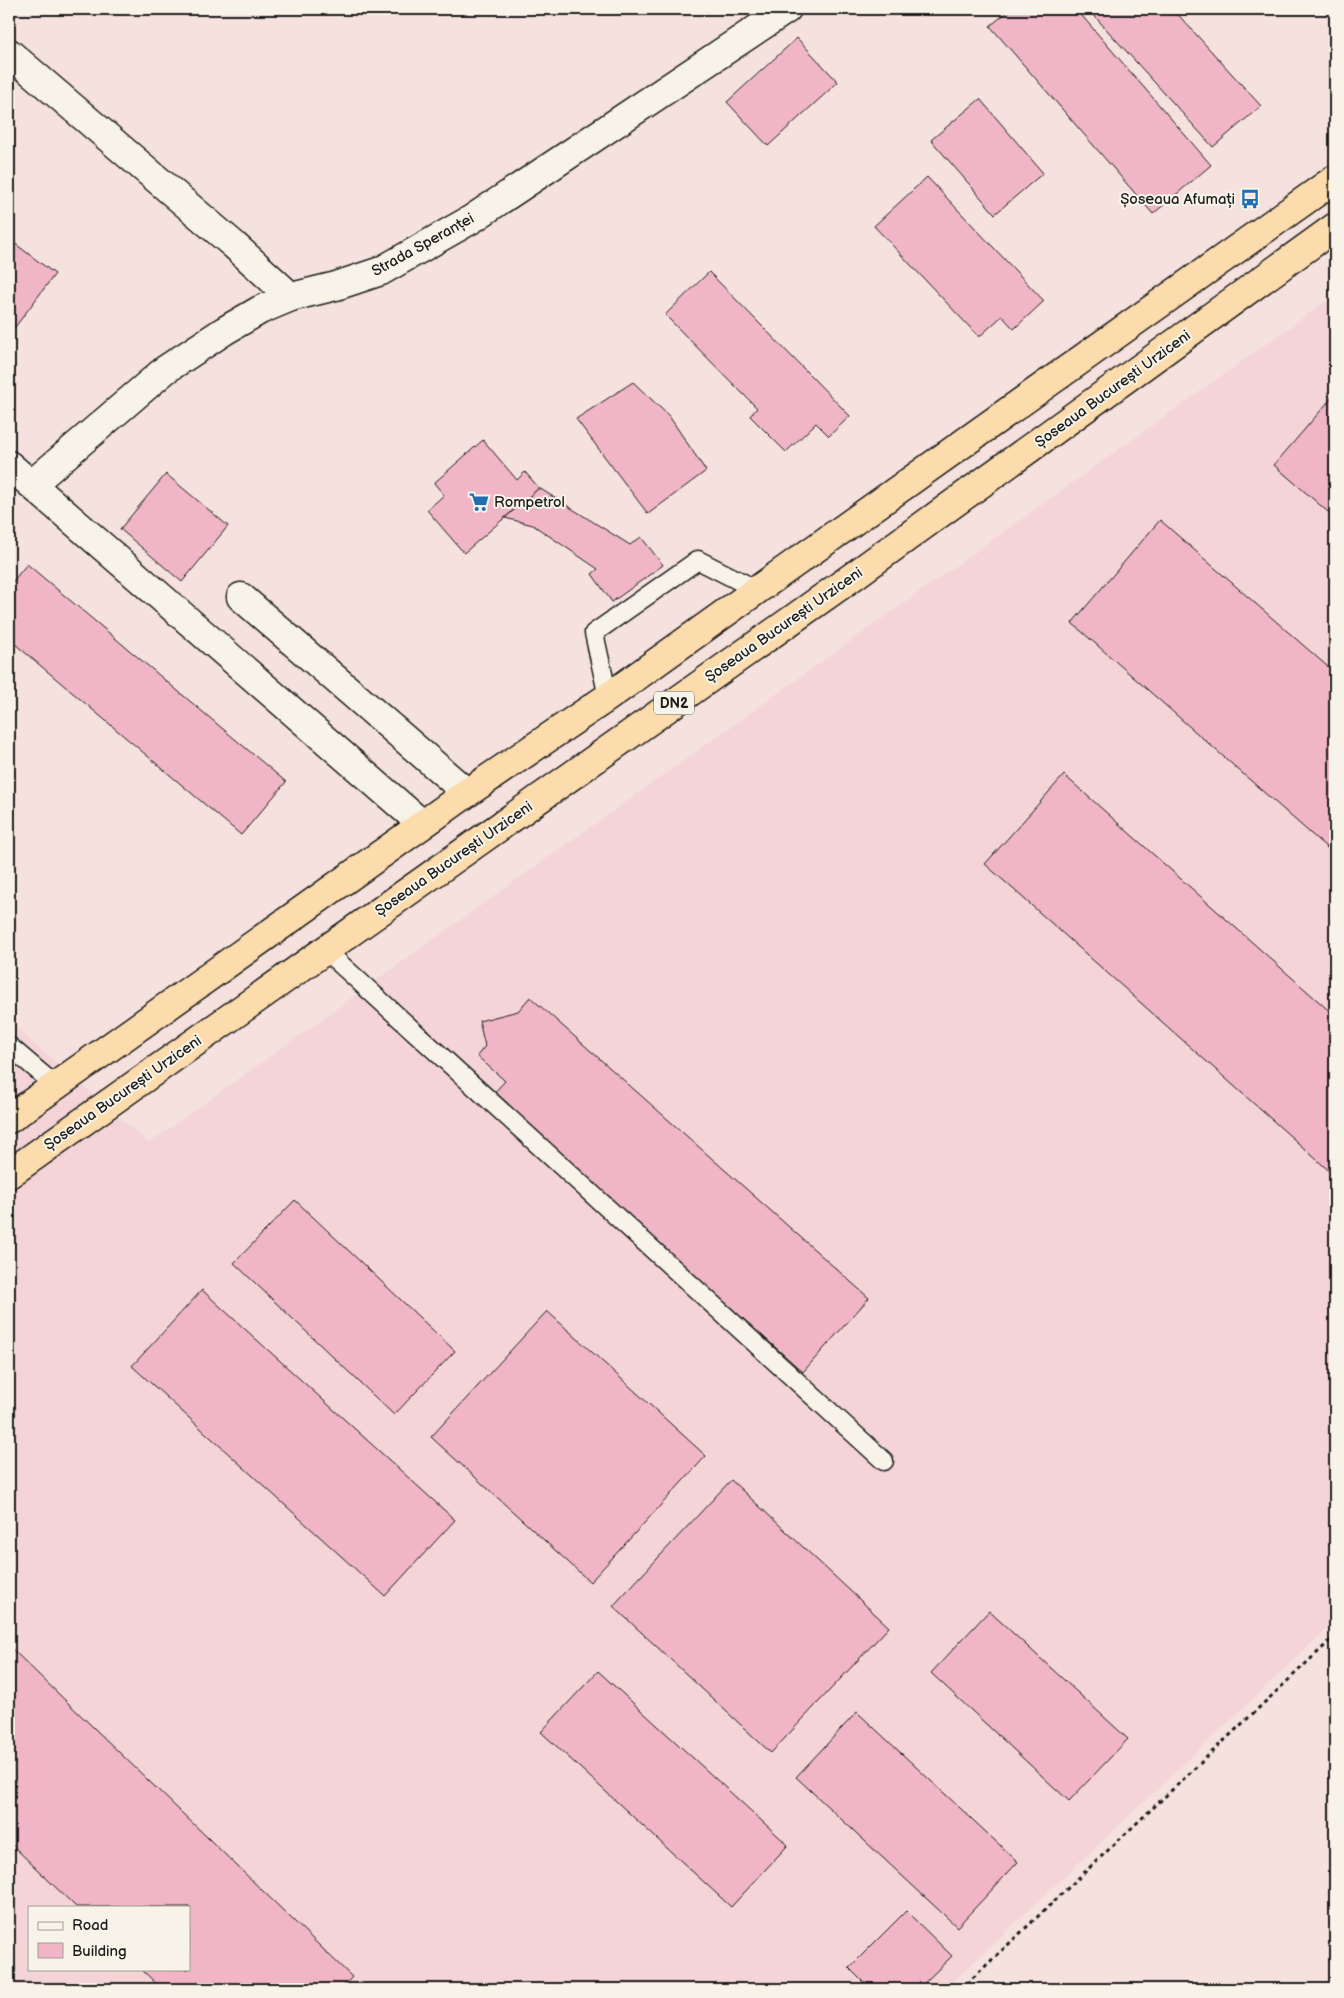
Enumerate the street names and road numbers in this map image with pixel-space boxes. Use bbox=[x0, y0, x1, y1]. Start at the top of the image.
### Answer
street label: Strada Speranței bbox=[369, 209, 477, 281]
street label: Șoseaua București Urziceni bbox=[1031, 326, 1195, 452]
street label: Șoseaua București Urziceni bbox=[702, 563, 866, 687]
road number: DN2 bbox=[654, 691, 694, 714]
street label: Șoseaua București Urziceni bbox=[372, 797, 536, 921]
street label: Șoseaua București Urziceni bbox=[41, 1031, 205, 1155]

